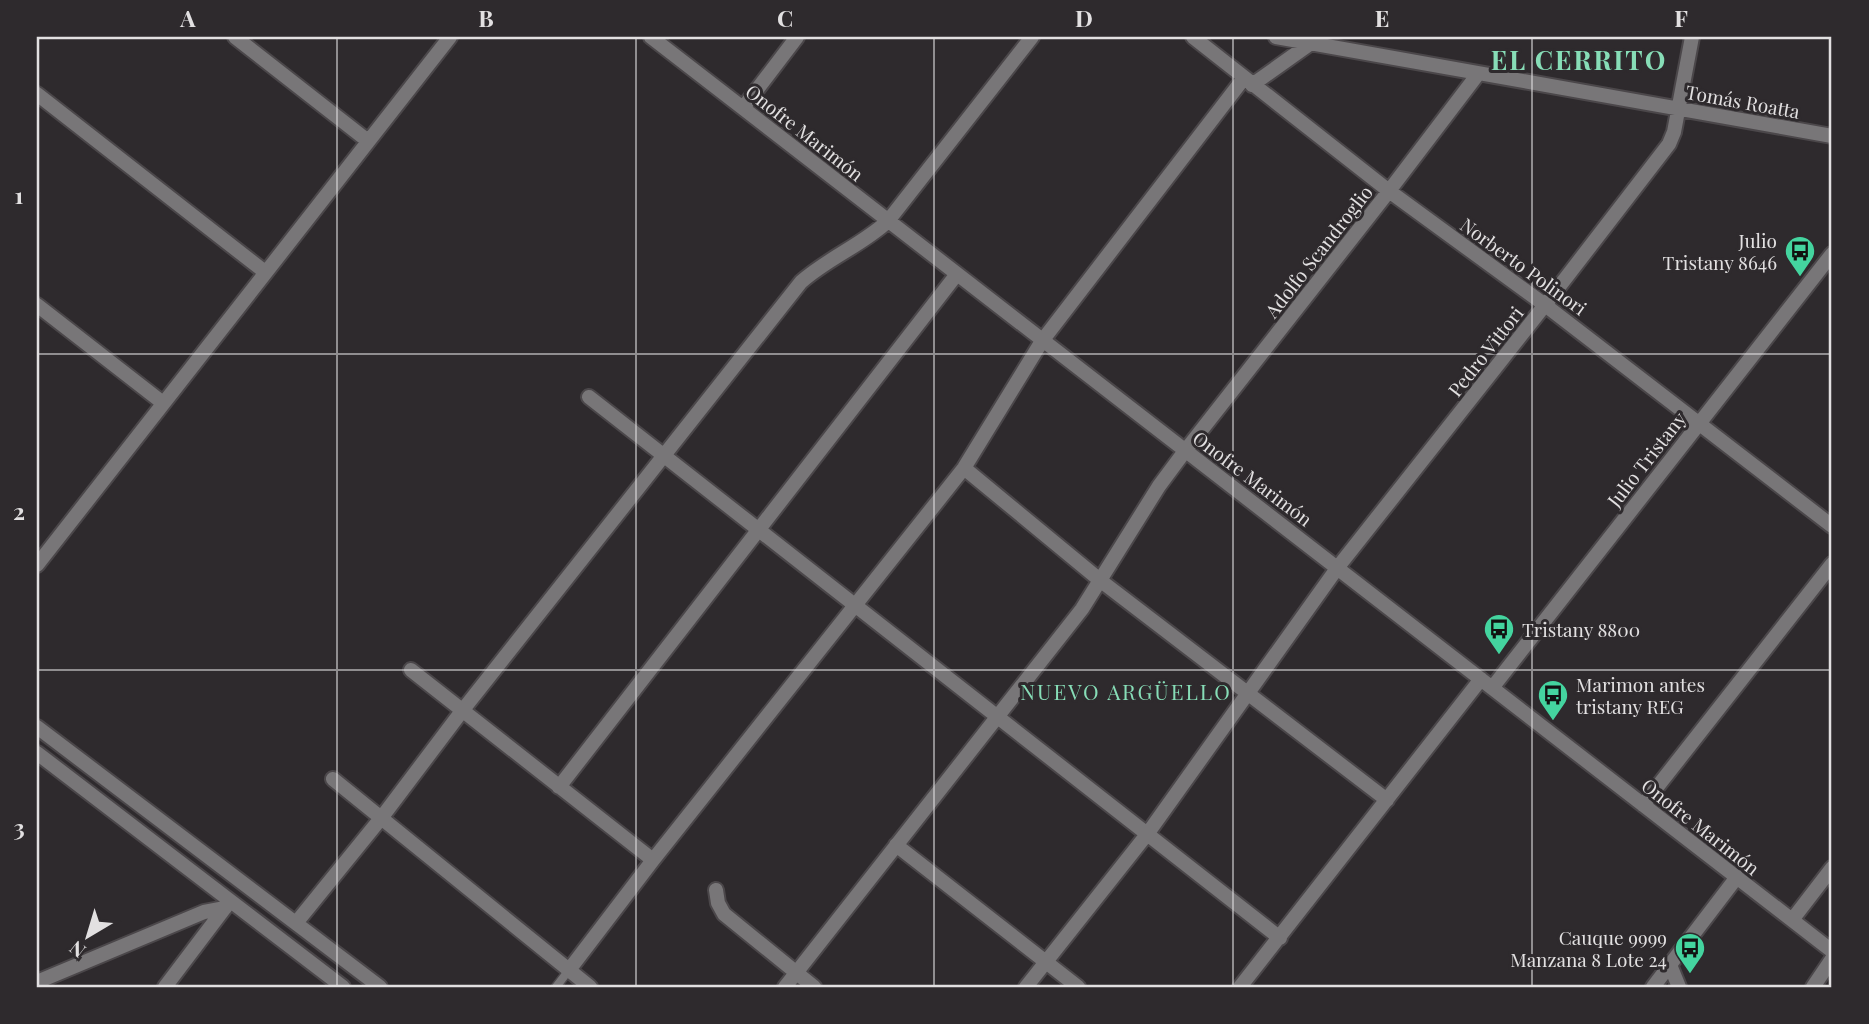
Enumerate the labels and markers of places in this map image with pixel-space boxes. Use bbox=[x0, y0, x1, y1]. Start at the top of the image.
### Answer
place label: Julio Tristany 8646 bbox=[1663, 227, 1777, 275]
bus stop icon: Julio Tristany 8646 bbox=[1783, 234, 1817, 278]
bus stop icon: Tristany 8800 bbox=[1482, 612, 1516, 656]
place label: Tristany 8800 bbox=[1522, 616, 1640, 642]
place label: Marimon antes tristany REG bbox=[1576, 671, 1705, 719]
bus stop icon: Marimon antes tristany REG bbox=[1536, 678, 1570, 722]
place label: Cauque 9999 Manzana 8 Lote 24 bbox=[1510, 924, 1667, 972]
bus stop icon: Cauque 9999 Manzana 8 Lote 24 bbox=[1673, 931, 1707, 975]

